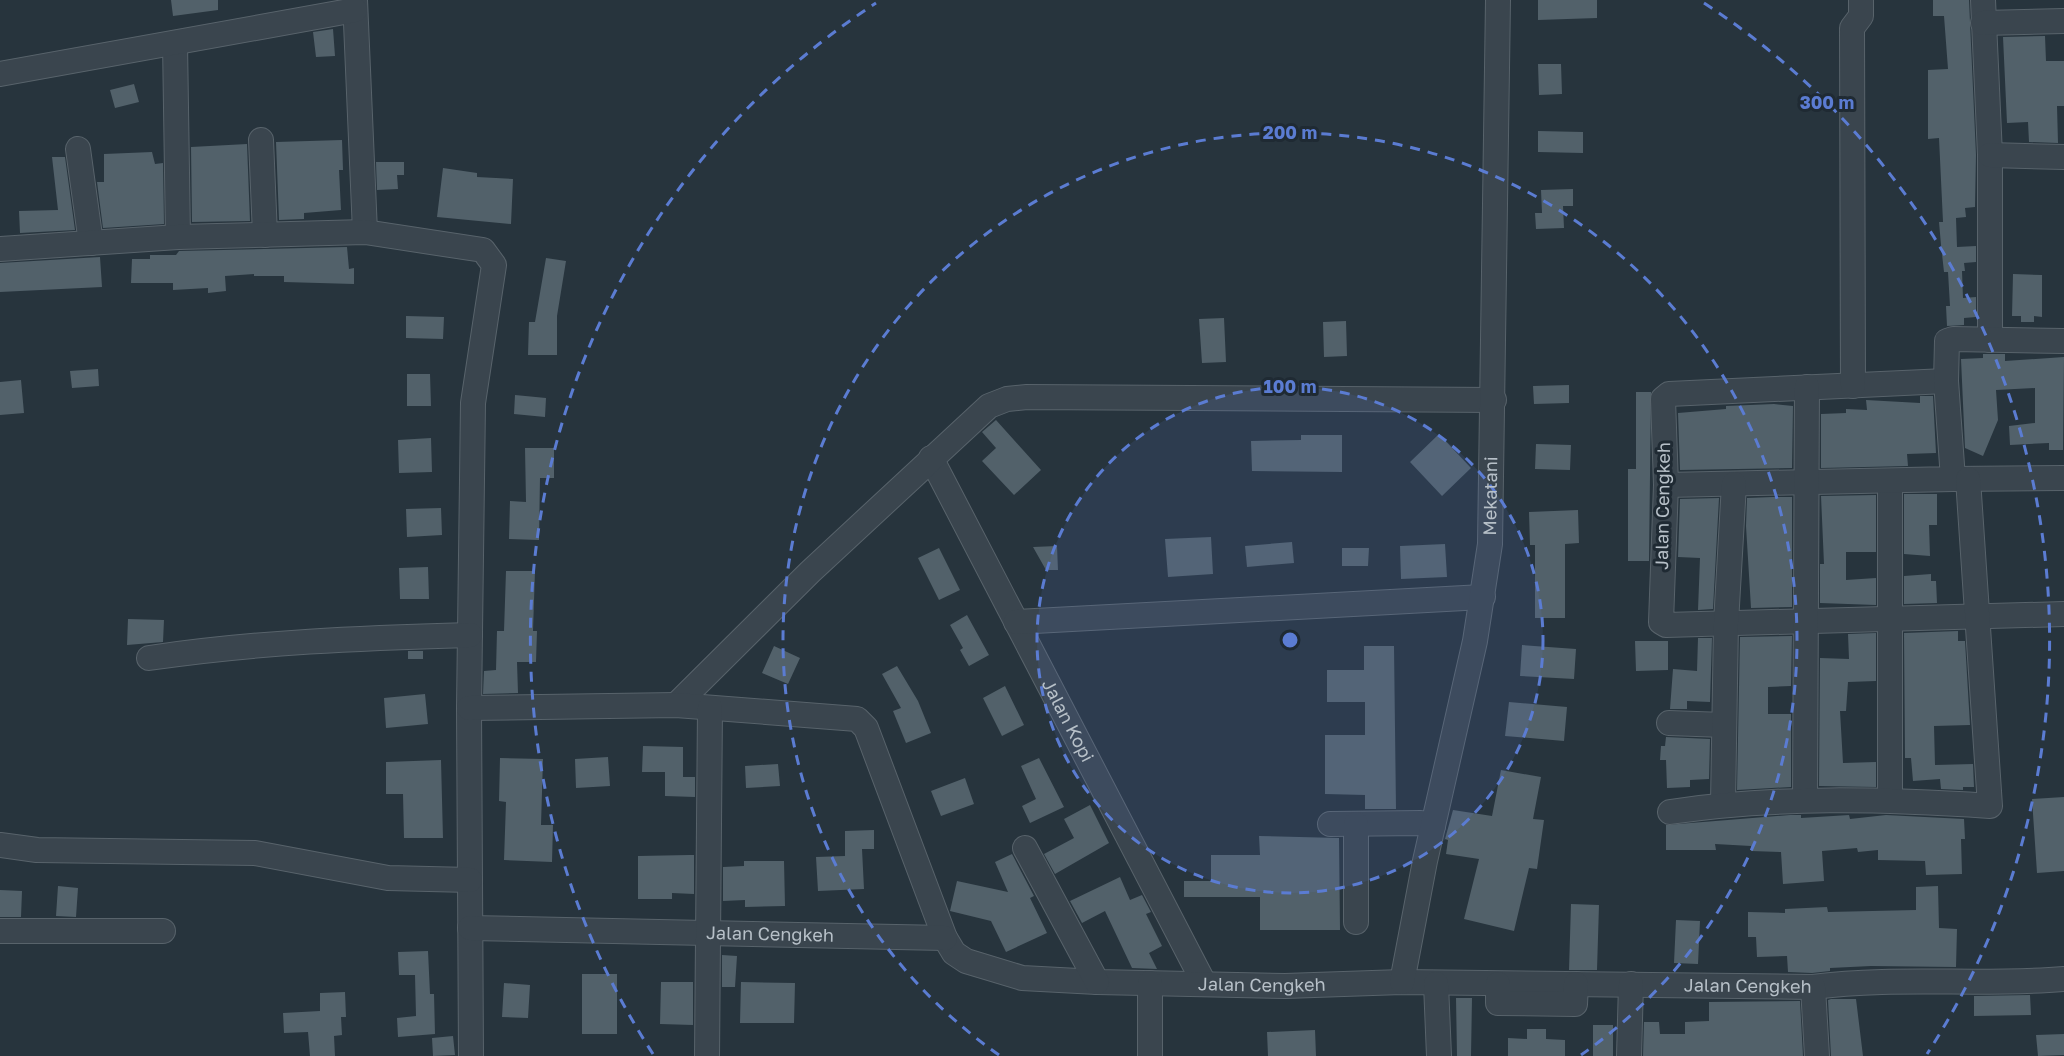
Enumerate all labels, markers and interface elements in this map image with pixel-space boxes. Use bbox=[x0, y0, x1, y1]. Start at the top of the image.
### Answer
text: 300 m bbox=[1800, 91, 1854, 113]
text: 200 m bbox=[1263, 121, 1317, 143]
text: 100 m bbox=[1264, 375, 1316, 397]
street label: Jalan Cengkeh bbox=[1650, 442, 1674, 570]
street label: Mekatani bbox=[1478, 456, 1501, 536]
centre of rings bbox=[1280, 630, 1300, 650]
street label: Jalan Kopi bbox=[1038, 675, 1099, 765]
street label: Jalan Cengkeh bbox=[706, 921, 834, 946]
street label: Jalan Cengkeh bbox=[1198, 972, 1326, 996]
street label: Jalan Cengkeh bbox=[1684, 973, 1812, 997]

